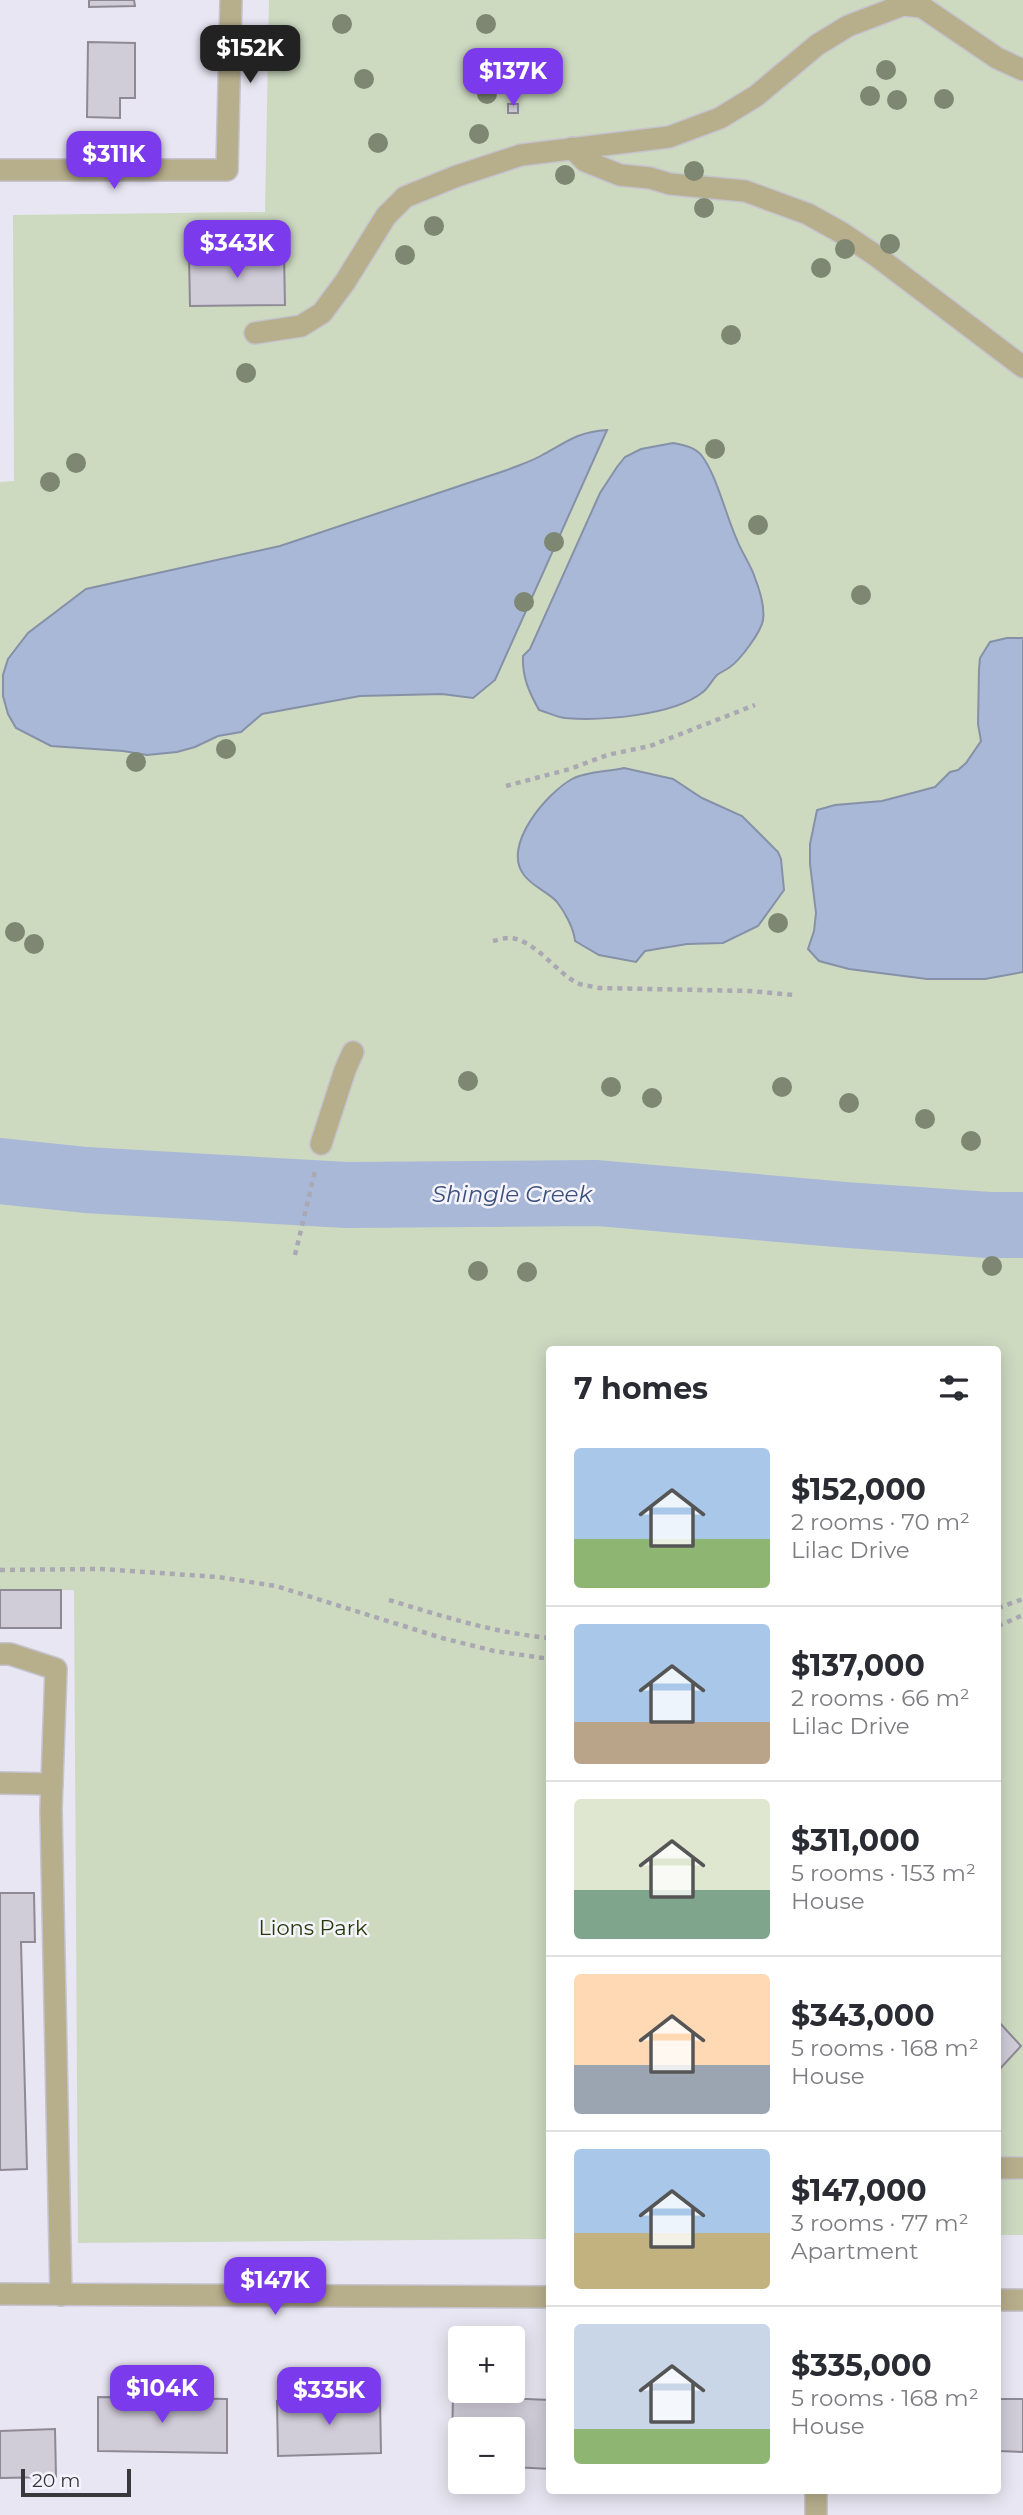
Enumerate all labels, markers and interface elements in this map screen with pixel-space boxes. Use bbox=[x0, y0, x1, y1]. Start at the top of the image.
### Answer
pin: $152K bbox=[201, 25, 299, 85]
text: $152K bbox=[216, 34, 284, 62]
pin: $137K bbox=[464, 48, 562, 108]
text: $137K bbox=[479, 57, 547, 85]
pin: $311K bbox=[65, 132, 163, 191]
text: $311K bbox=[82, 140, 146, 168]
pin: $343K bbox=[188, 220, 286, 280]
text: $343K bbox=[200, 229, 274, 257]
water label: Shingle Creek bbox=[432, 1180, 593, 1208]
icon: filters bbox=[935, 1369, 973, 1407]
text: 7 homes bbox=[574, 1370, 708, 1407]
text: $152,000 bbox=[791, 1471, 926, 1508]
icon: home bbox=[630, 1476, 714, 1560]
text: 2 rooms · 70 m² bbox=[791, 1508, 970, 1536]
text: Lilac Drive bbox=[791, 1536, 910, 1564]
text: $137,000 bbox=[791, 1647, 925, 1684]
icon: home bbox=[630, 1652, 714, 1736]
text: 2 rooms · 66 m² bbox=[791, 1684, 970, 1712]
text: Lilac Drive bbox=[791, 1712, 910, 1740]
text: $311,000 bbox=[791, 1822, 920, 1859]
icon: home bbox=[630, 1827, 714, 1911]
text: 5 rooms · 153 m² bbox=[791, 1859, 976, 1887]
text: House bbox=[791, 1887, 865, 1915]
park label: Lions Park bbox=[258, 1915, 368, 1940]
text: $343,000 bbox=[791, 1997, 935, 2034]
icon: home bbox=[630, 2002, 714, 2086]
text: 5 rooms · 168 m² bbox=[791, 2034, 979, 2062]
text: House bbox=[791, 2062, 865, 2090]
text: $147,000 bbox=[791, 2172, 927, 2209]
icon: home bbox=[630, 2177, 714, 2261]
text: 3 rooms · 77 m² bbox=[791, 2209, 969, 2237]
text: Apartment bbox=[791, 2237, 919, 2265]
pin: $147K bbox=[226, 2258, 324, 2317]
text: $147K bbox=[240, 2266, 310, 2294]
map controls bbox=[448, 2326, 525, 2494]
button: + bbox=[448, 2326, 525, 2403]
text: $335,000 bbox=[791, 2347, 932, 2384]
icon: home bbox=[630, 2352, 714, 2436]
pin: $104K bbox=[113, 2366, 211, 2425]
pin: $335K bbox=[280, 2368, 378, 2427]
text: $104K bbox=[126, 2374, 198, 2402]
text: $335K bbox=[293, 2376, 365, 2404]
text: 5 rooms · 168 m² bbox=[791, 2384, 979, 2412]
text: House bbox=[791, 2412, 865, 2440]
button: − bbox=[448, 2417, 525, 2494]
scale bar bbox=[21, 2466, 131, 2498]
text: 20 m bbox=[32, 2469, 80, 2492]

